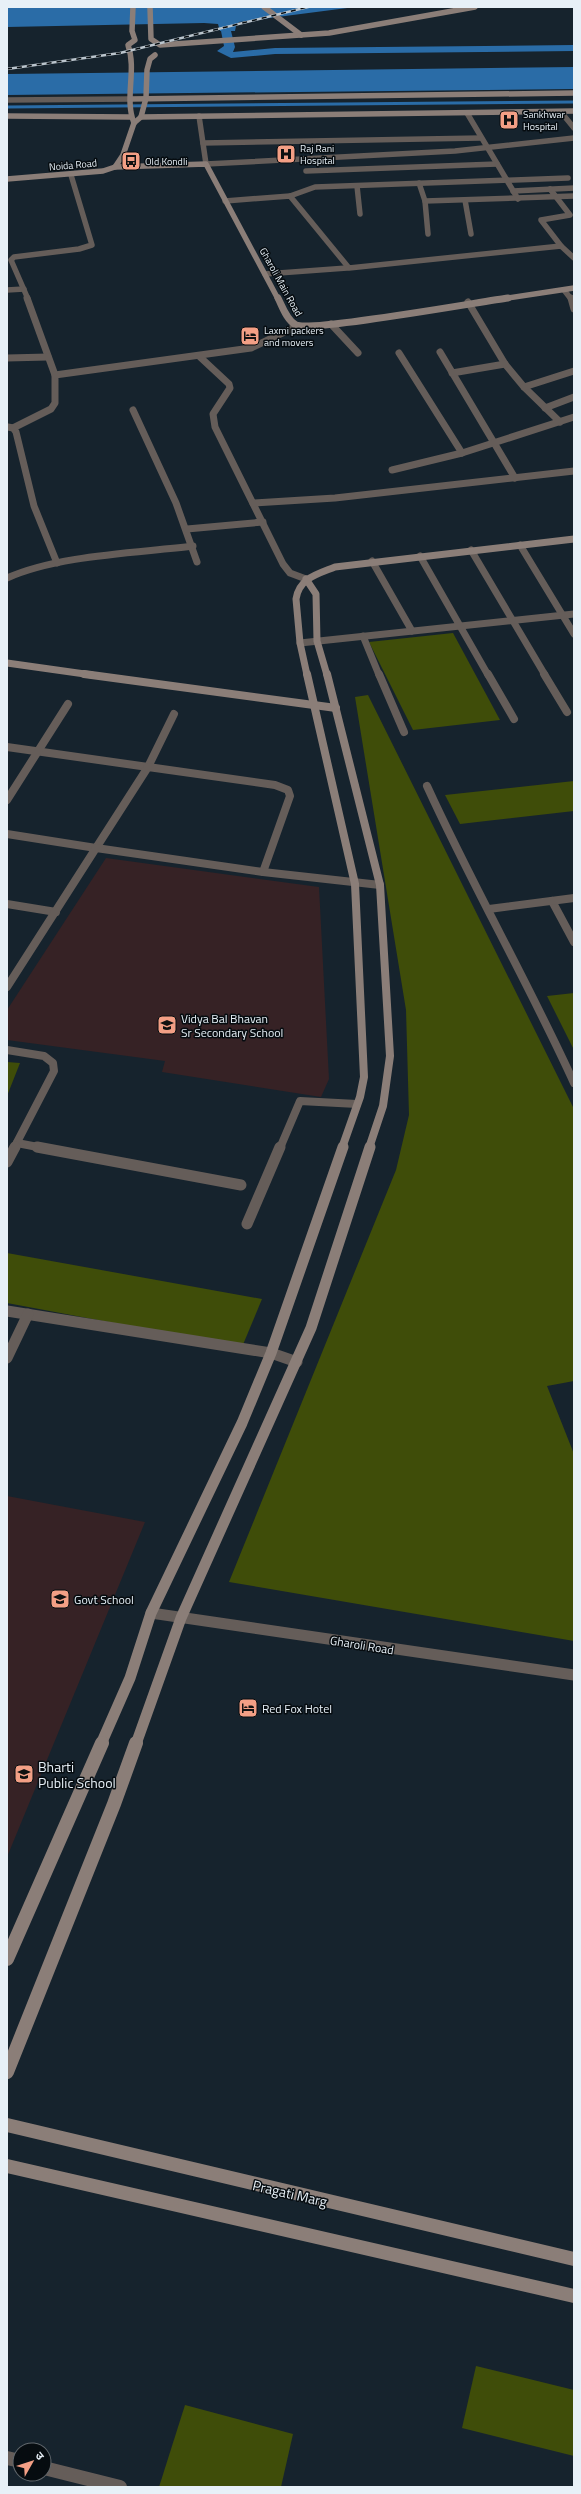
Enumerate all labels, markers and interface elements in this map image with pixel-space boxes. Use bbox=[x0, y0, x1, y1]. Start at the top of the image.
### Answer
place label: Sankhwar Hospital bbox=[523, 107, 565, 134]
hospital icon: Sankhwar Hospital bbox=[498, 109, 520, 131]
place label: Raj Rani Hospital bbox=[300, 141, 335, 168]
hospital icon: Raj Rani Hospital bbox=[275, 143, 297, 165]
bus stop icon: Old Kondli bbox=[120, 150, 142, 172]
place label: Old Kondli bbox=[145, 154, 187, 169]
street label: Noida Road bbox=[48, 155, 98, 175]
street label: Gharoli Main Road bbox=[256, 245, 306, 319]
place label: Laxmi packers and movers bbox=[264, 323, 324, 350]
hotel icon: Laxmi packers and movers bbox=[239, 325, 261, 347]
place label: Vidya Bal Bhavan Sr Secondary School bbox=[181, 1009, 283, 1042]
school or university icon: Vidya Bal Bhavan Sr Secondary School bbox=[156, 1014, 178, 1036]
school or university icon: Govt School bbox=[49, 1588, 71, 1610]
place label: Govt School bbox=[74, 1590, 134, 1609]
street label: Gharoli Road bbox=[329, 1631, 395, 1659]
hotel icon: Red Fox Hotel bbox=[237, 1697, 259, 1719]
place label: Red Fox Hotel bbox=[262, 1699, 332, 1718]
place label: Bharti Public School bbox=[38, 1756, 116, 1793]
school or university icon: Bharti Public School bbox=[13, 1763, 35, 1785]
street label: Pragati Marg bbox=[251, 2174, 329, 2212]
north arrow bbox=[12, 2442, 52, 2482]
text: उ bbox=[32, 2448, 48, 2464]

